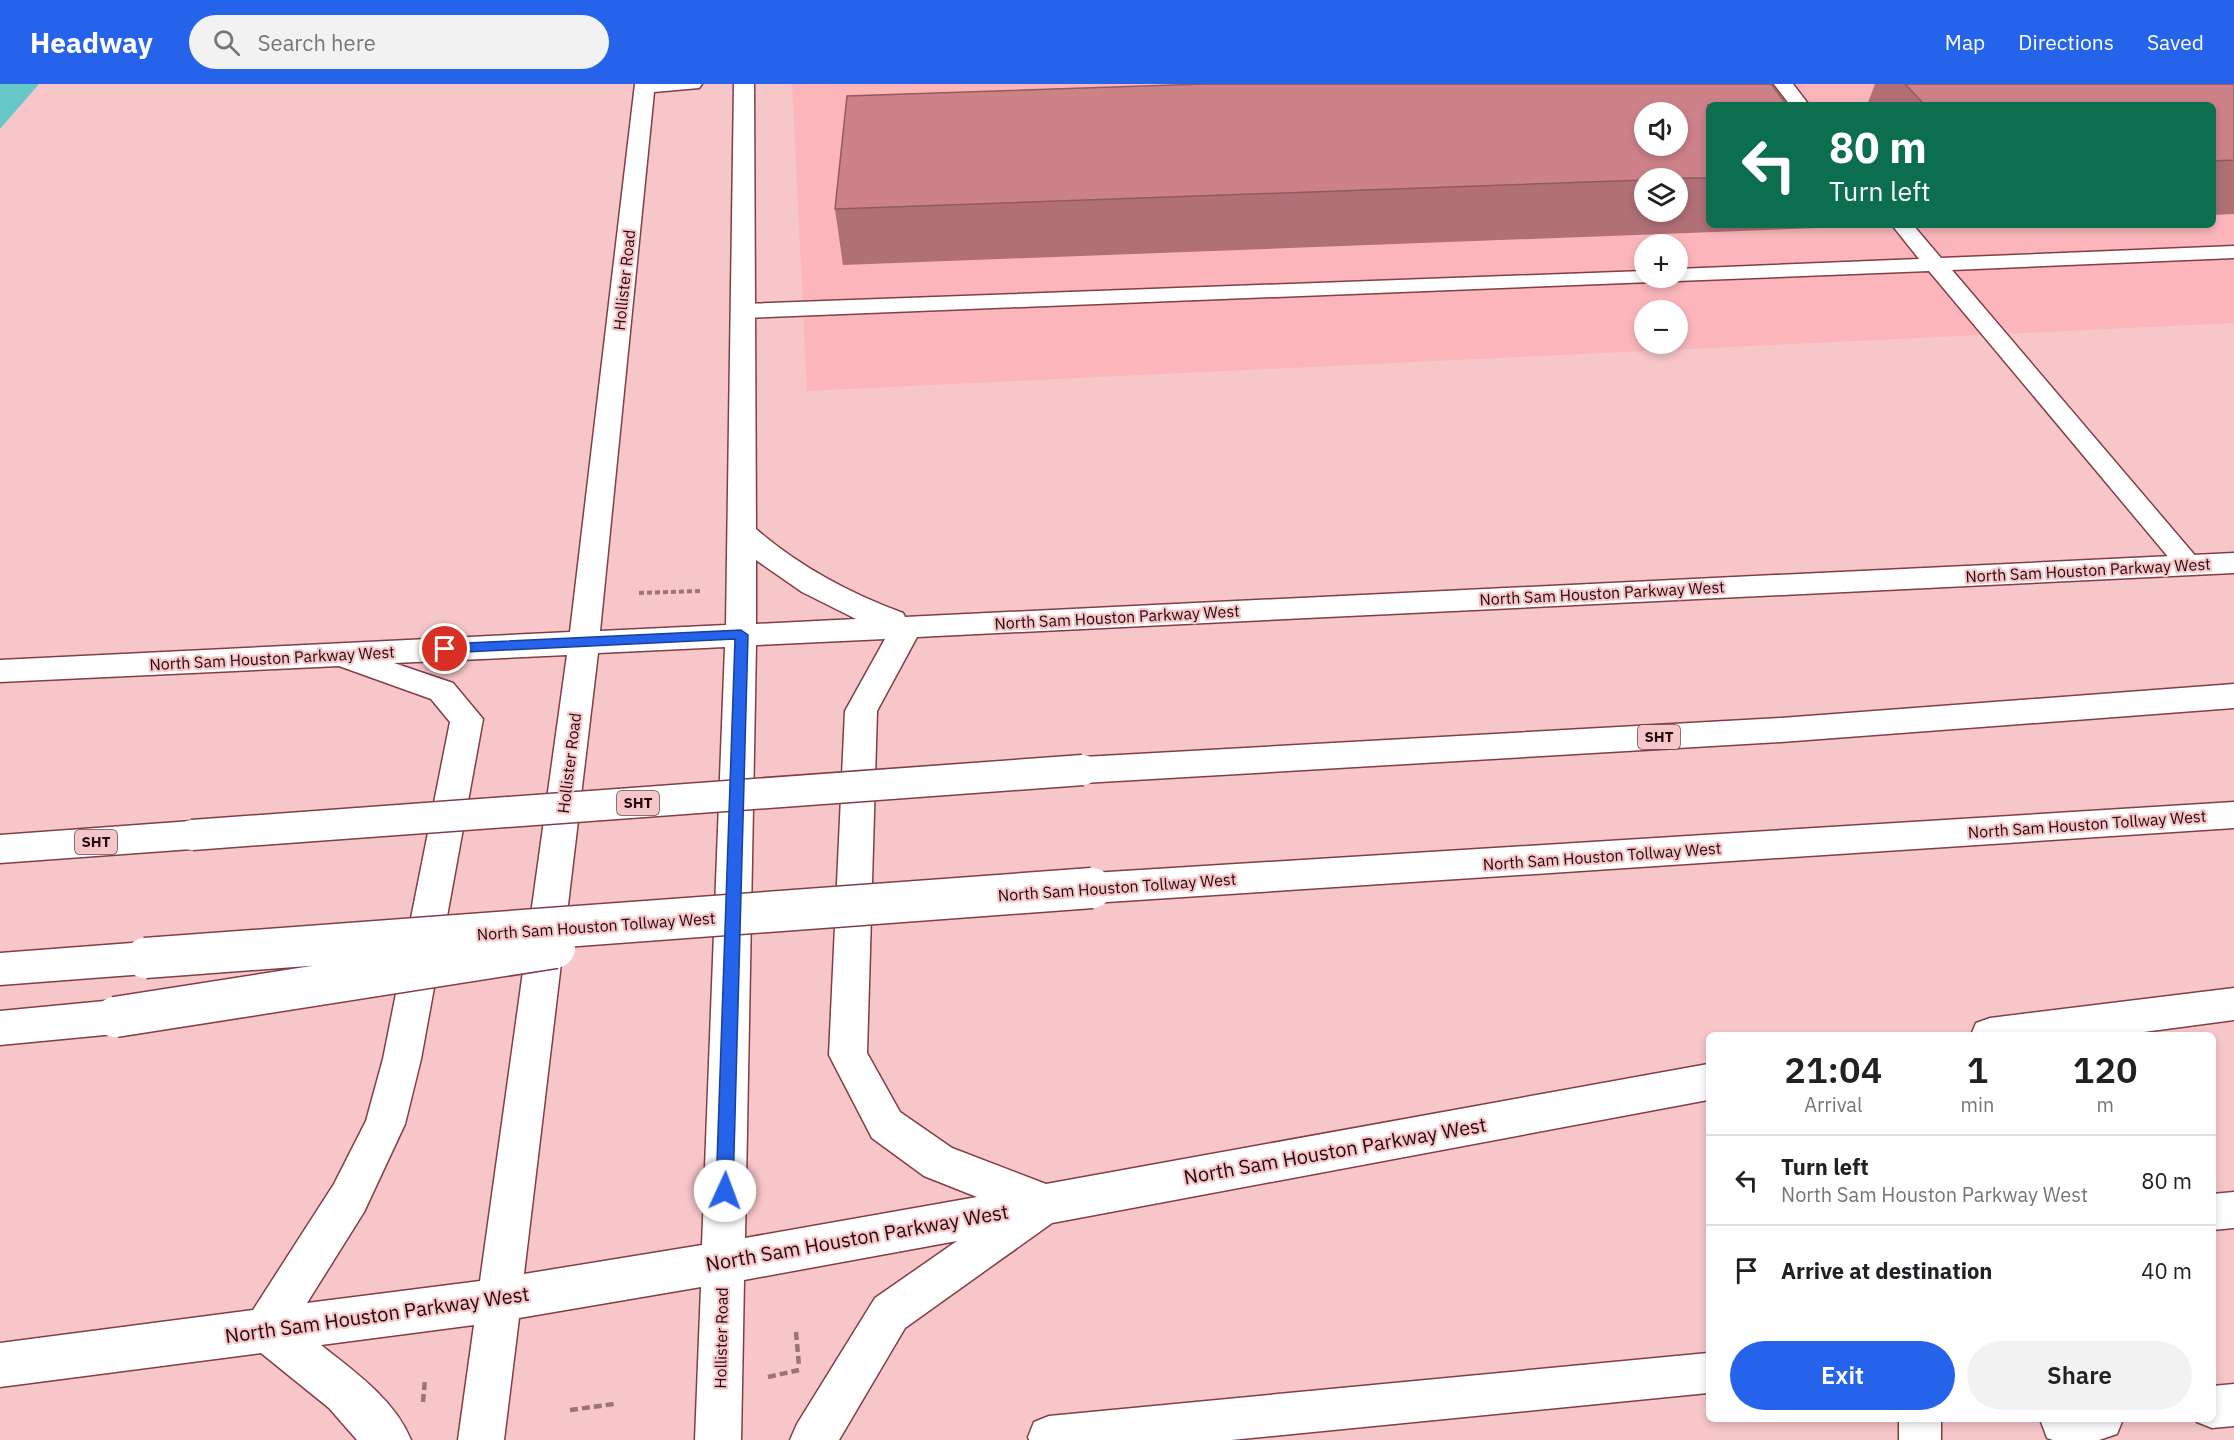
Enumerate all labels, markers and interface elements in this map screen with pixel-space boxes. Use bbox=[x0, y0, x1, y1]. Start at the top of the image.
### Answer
search box bbox=[189, 15, 609, 69]
text: Headway bbox=[30, 24, 153, 61]
icon: search bbox=[210, 26, 243, 59]
text: Search here bbox=[258, 28, 376, 57]
text: Map bbox=[1945, 28, 1985, 56]
text: Directions bbox=[2018, 28, 2114, 56]
text: Saved bbox=[2147, 28, 2204, 56]
map controls bbox=[1634, 102, 1688, 354]
button: sound bbox=[1634, 102, 1688, 156]
text: 80 m bbox=[1829, 120, 1927, 175]
icon: left bbox=[1730, 126, 1808, 204]
button: layers bbox=[1634, 168, 1688, 222]
text: Turn left bbox=[1829, 173, 1930, 208]
street label: Hollister Road bbox=[609, 229, 639, 331]
button: + bbox=[1634, 234, 1688, 288]
button: − bbox=[1634, 300, 1688, 354]
street label: North Sam Houston Parkway West bbox=[1965, 554, 2211, 586]
street label: North Sam Houston Parkway West bbox=[1479, 577, 1725, 609]
street label: North Sam Houston Parkway West bbox=[994, 601, 1240, 633]
pin bbox=[419, 623, 470, 674]
icon: arrive bbox=[428, 632, 461, 665]
street label: North Sam Houston Parkway West bbox=[149, 642, 395, 674]
street label: Hollister Road bbox=[553, 711, 585, 815]
road number: SHT bbox=[1638, 725, 1680, 749]
road number: SHT bbox=[617, 791, 659, 815]
street label: North Sam Houston Tollway West bbox=[1967, 806, 2207, 842]
road number: SHT bbox=[75, 830, 117, 854]
street label: North Sam Houston Tollway West bbox=[1482, 838, 1722, 874]
street label: North Sam Houston Tollway West bbox=[997, 869, 1237, 905]
street label: North Sam Houston Tollway West bbox=[476, 908, 716, 944]
text: 21:04 bbox=[1784, 1046, 1882, 1093]
text: 1 bbox=[1967, 1046, 1988, 1093]
text: 120 bbox=[2073, 1046, 2138, 1093]
text: Arrival bbox=[1804, 1091, 1862, 1118]
text: min bbox=[1961, 1091, 1994, 1118]
text: m bbox=[2096, 1091, 2114, 1118]
street label: North Sam Houston Parkway West bbox=[1181, 1111, 1488, 1190]
text: Turn left bbox=[1781, 1152, 1869, 1181]
position arrow bbox=[693, 1159, 757, 1223]
icon: left bbox=[1730, 1164, 1763, 1197]
text: 80 m bbox=[2141, 1166, 2192, 1195]
text: North Sam Houston Parkway West bbox=[1781, 1181, 2088, 1208]
street label: North Sam Houston Parkway West bbox=[703, 1198, 1010, 1277]
icon: arrive bbox=[1730, 1254, 1763, 1287]
text: Arrive at destination bbox=[1781, 1256, 1992, 1285]
text: 40 m bbox=[2141, 1256, 2192, 1285]
street label: North Sam Houston Parkway West bbox=[223, 1280, 531, 1349]
street label: Hollister Road bbox=[710, 1287, 732, 1389]
button: Exit bbox=[1730, 1341, 1955, 1410]
button: Share bbox=[1967, 1341, 2192, 1410]

